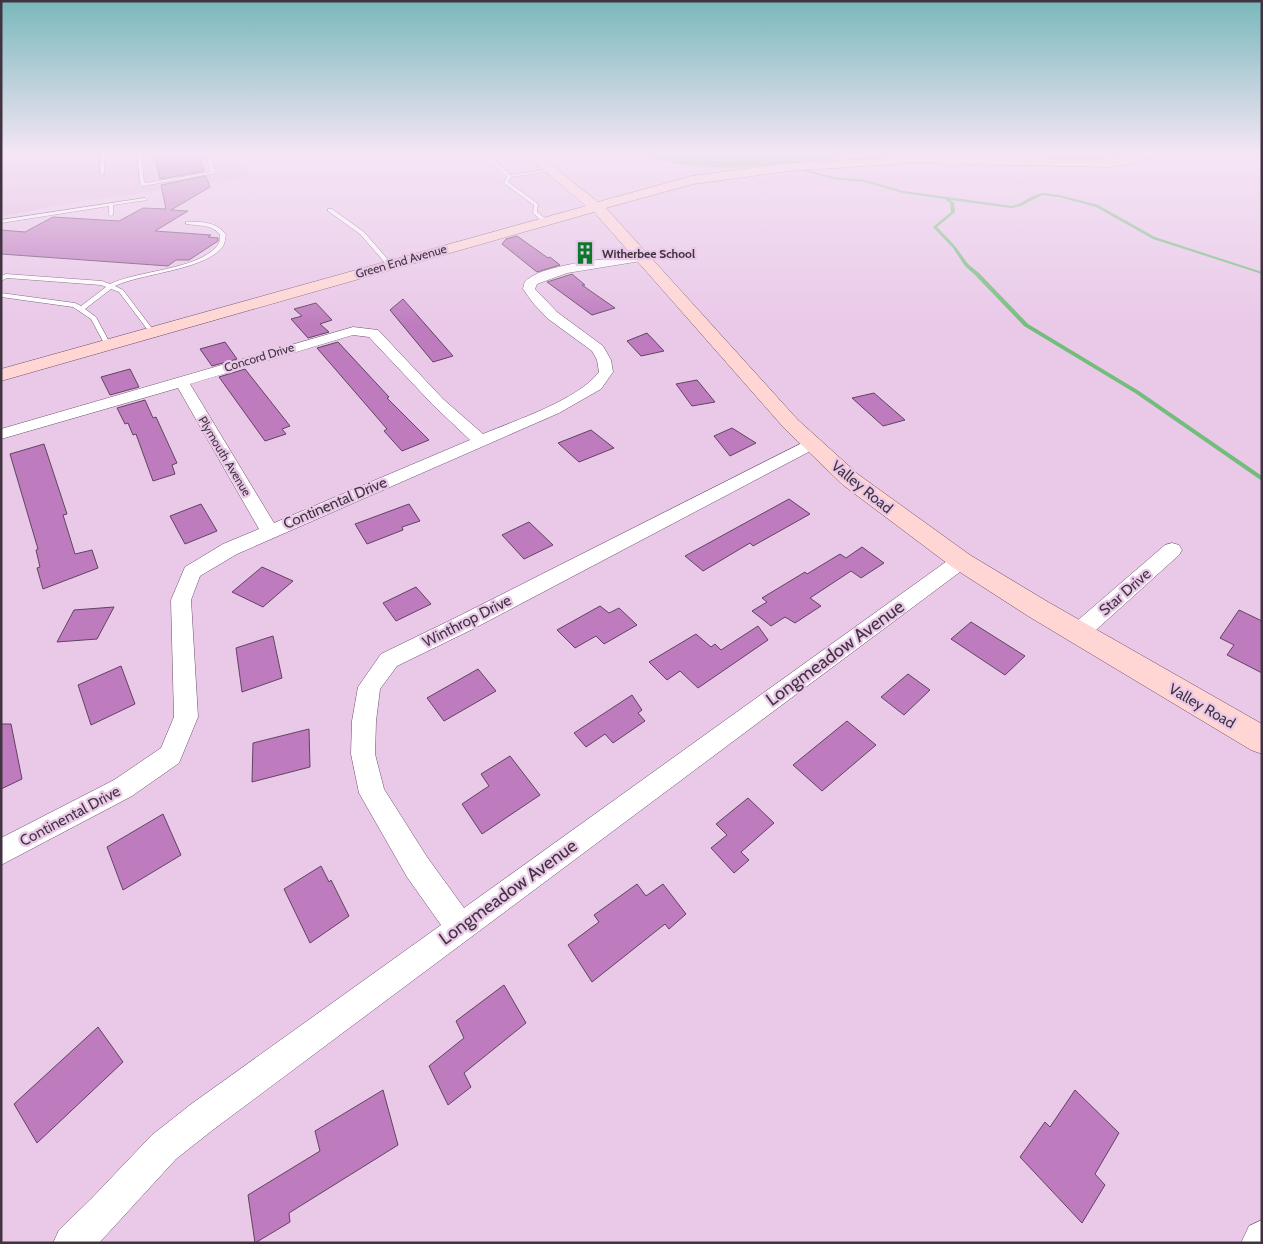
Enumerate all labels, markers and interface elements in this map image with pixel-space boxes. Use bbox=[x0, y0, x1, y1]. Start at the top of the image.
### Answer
building icon: Witherbee School bbox=[572, 240, 598, 266]
street label: Green End Avenue bbox=[354, 241, 448, 281]
place label: Witherbee School bbox=[602, 246, 695, 261]
street label: Concord Drive bbox=[222, 339, 296, 375]
street label: Plymouth Avenue bbox=[195, 413, 255, 499]
street label: Valley Road bbox=[828, 457, 896, 517]
street label: Continental Drive bbox=[280, 473, 390, 533]
street label: Star Drive bbox=[1095, 564, 1155, 619]
street label: Winthrop Drive bbox=[420, 591, 515, 651]
street label: Longmeadow Avenue bbox=[762, 595, 908, 711]
street label: Valley Road bbox=[1166, 680, 1238, 732]
street label: Continental Drive bbox=[17, 782, 123, 850]
street label: Longmeadow Avenue bbox=[435, 834, 581, 950]

